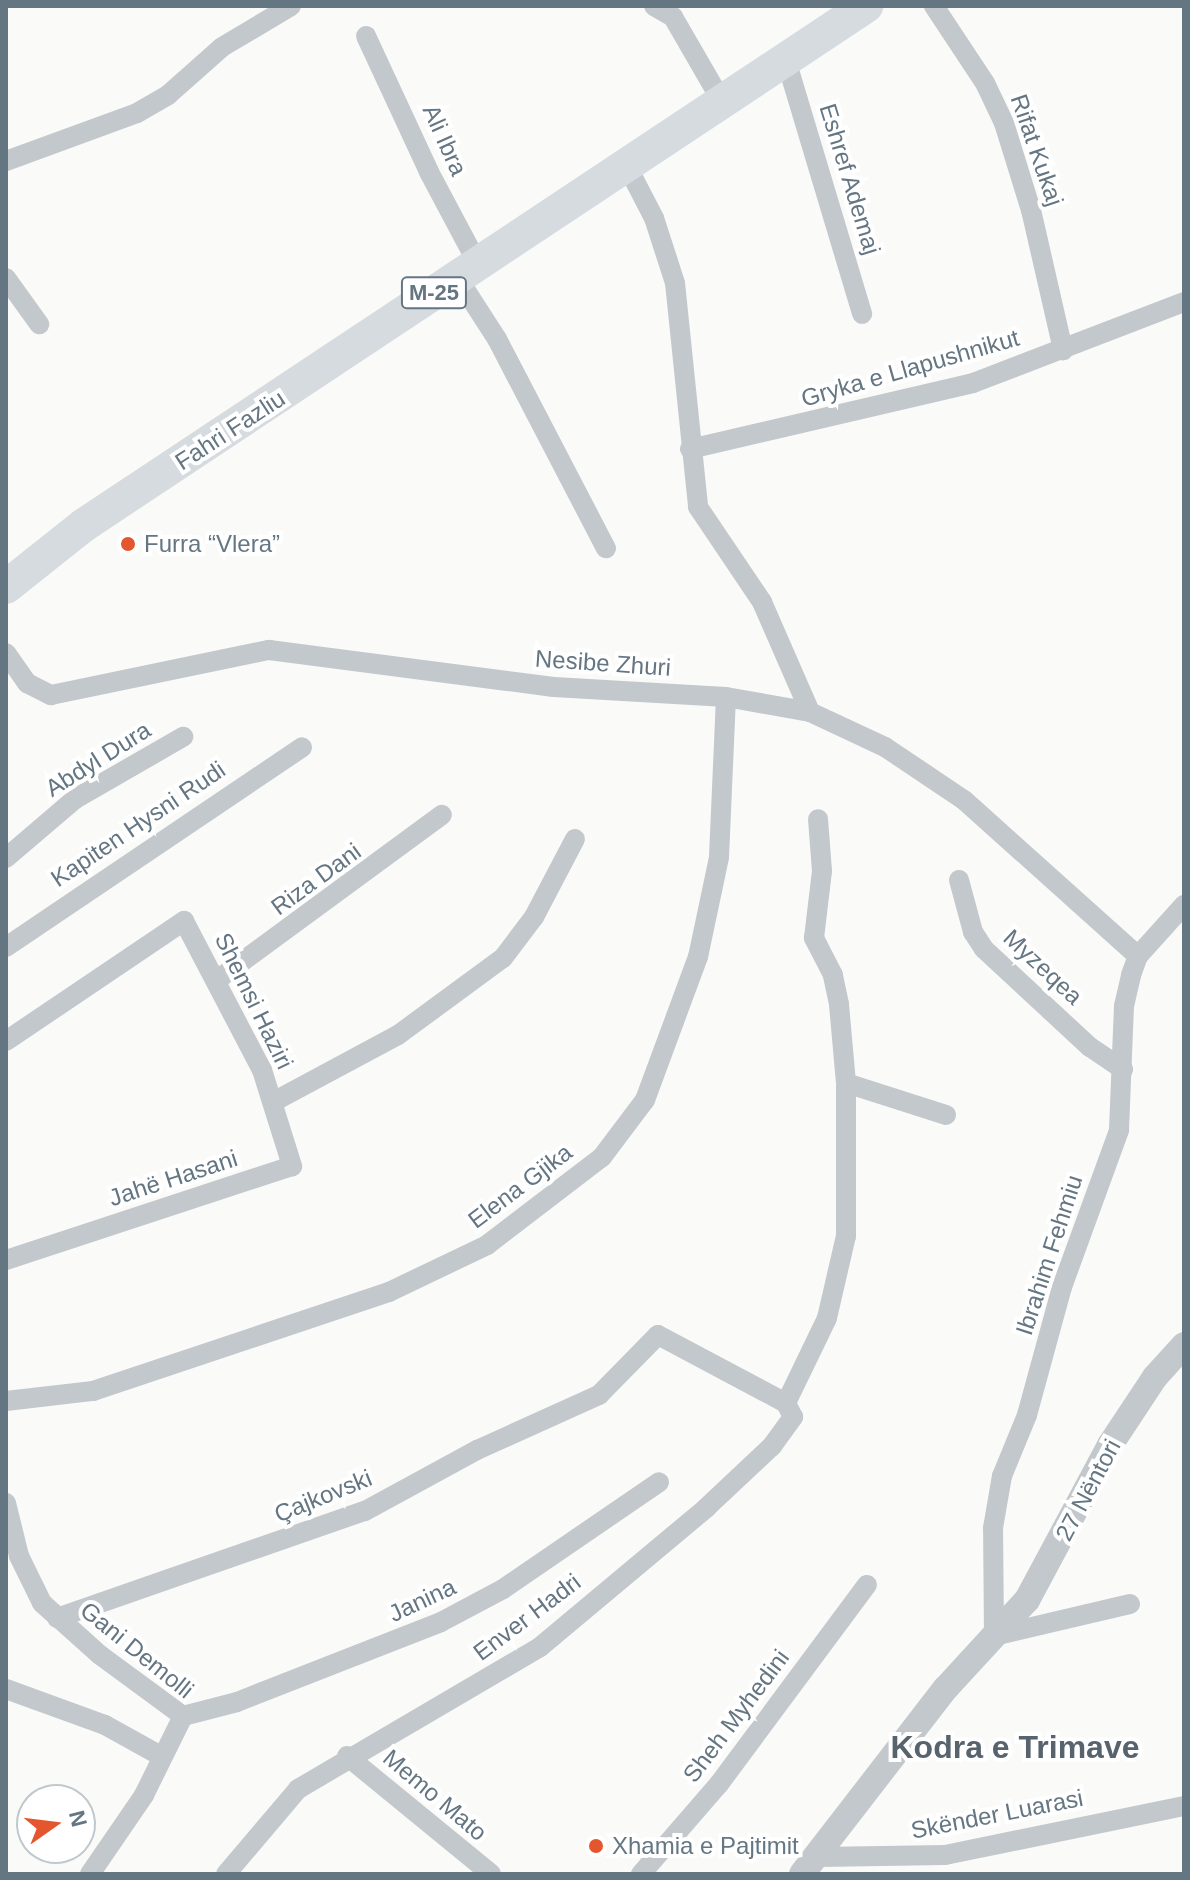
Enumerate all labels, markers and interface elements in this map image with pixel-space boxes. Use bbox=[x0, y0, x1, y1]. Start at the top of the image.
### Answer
street label: Rifat Kukaj bbox=[1004, 90, 1070, 210]
street label: Ali Ibra bbox=[417, 100, 473, 180]
street label: Eshref Ademaj bbox=[813, 100, 887, 258]
road number: M-25 bbox=[400, 275, 468, 311]
street label: Gryka e Llapushnikut bbox=[798, 323, 1022, 413]
street label: Fahri Fazliu bbox=[170, 384, 290, 476]
place label: Furra “Vlera” bbox=[144, 530, 280, 558]
marker: Furra “Vlera” bbox=[119, 535, 137, 553]
street label: Nesibe Zhuri bbox=[534, 644, 672, 682]
street label: Abdyl Dura bbox=[40, 715, 156, 803]
street label: Kapiten Hysni Rudi bbox=[45, 755, 231, 893]
street label: Riza Dani bbox=[265, 837, 367, 921]
street label: Myzeqea bbox=[998, 923, 1088, 1011]
street label: Shemsi Haziri bbox=[209, 928, 299, 1074]
street label: Elena Gjika bbox=[462, 1138, 578, 1234]
street label: Jahë Hasani bbox=[105, 1144, 241, 1212]
street label: Ibrahim Fehmiu bbox=[1010, 1171, 1088, 1339]
street label: 27 Nëntori bbox=[1049, 1434, 1127, 1546]
street label: Çajkovski bbox=[270, 1463, 376, 1529]
street label: Enver Hadri bbox=[468, 1567, 586, 1667]
street label: Janina bbox=[384, 1572, 460, 1628]
street label: Gani Demolli bbox=[75, 1596, 199, 1704]
street label: Sheh Myhedini bbox=[677, 1644, 795, 1788]
district label: Kodra e Trimave bbox=[890, 1728, 1140, 1766]
street label: Memo Mato bbox=[377, 1743, 493, 1847]
street label: Skënder Luarasi bbox=[908, 1783, 1086, 1845]
north arrow bbox=[16, 1784, 96, 1864]
text: N bbox=[64, 1808, 92, 1829]
place label: Xhamia e Pajtimit bbox=[612, 1832, 799, 1860]
marker: Xhamia e Pajtimit bbox=[587, 1837, 605, 1855]

